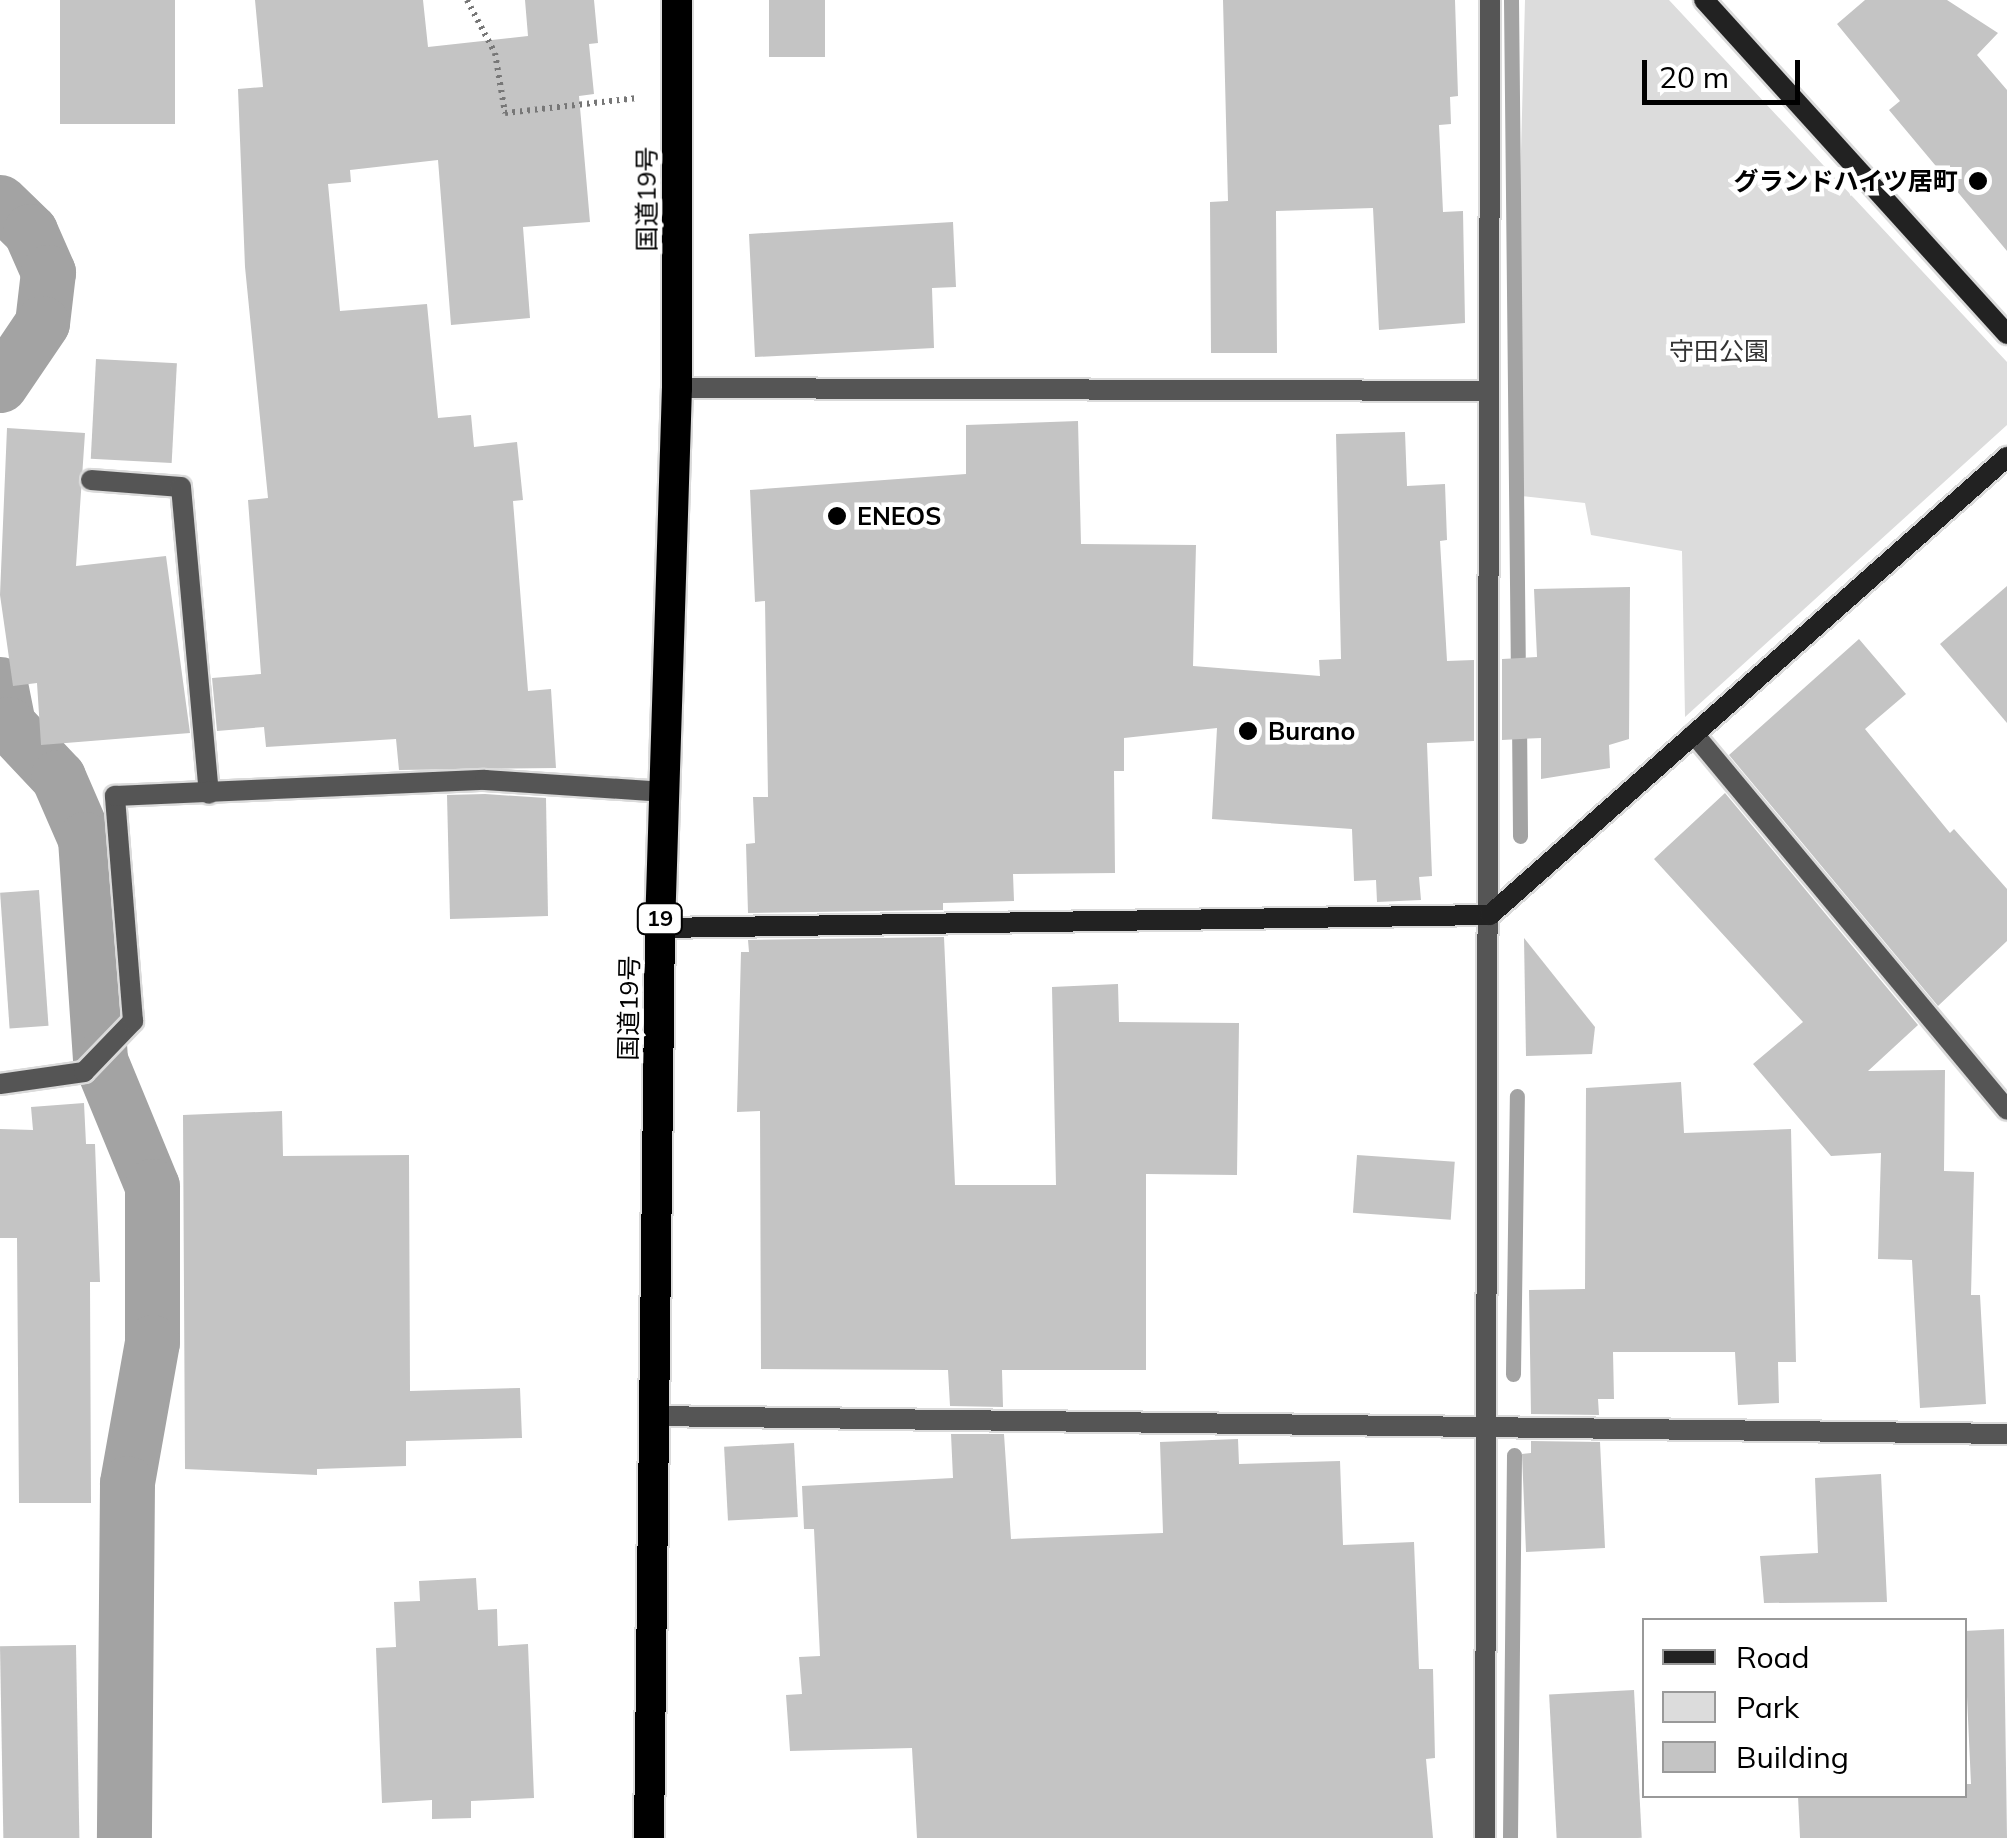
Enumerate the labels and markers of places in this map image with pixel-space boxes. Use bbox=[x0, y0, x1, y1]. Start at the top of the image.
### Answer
place label: グランドハイツ居町 bbox=[1733, 166, 1958, 196]
marker: グランドハイツ居町 bbox=[1967, 170, 1989, 192]
place label: ENEOS bbox=[857, 501, 941, 531]
marker: ENEOS bbox=[826, 505, 848, 527]
place label: Burano bbox=[1268, 716, 1355, 746]
marker: Burano bbox=[1237, 720, 1259, 742]

